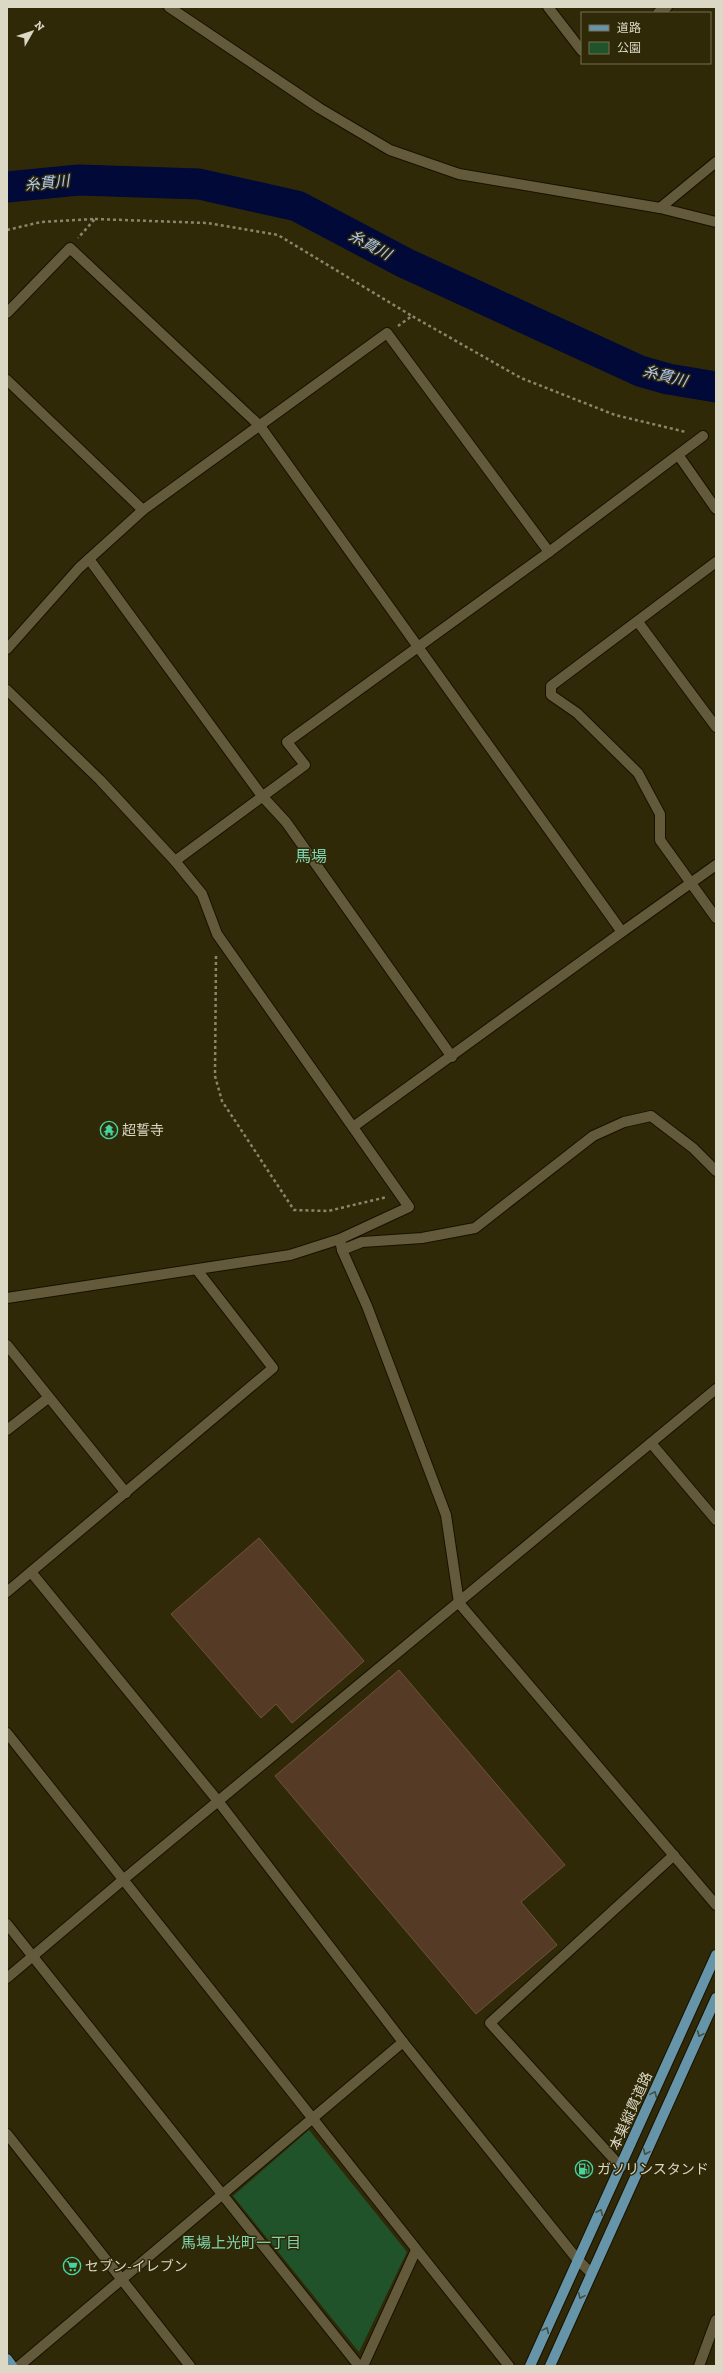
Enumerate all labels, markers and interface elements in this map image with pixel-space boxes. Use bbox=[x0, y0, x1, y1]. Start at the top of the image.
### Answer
north arrow bbox=[12, 12, 52, 52]
legend bbox=[581, 12, 711, 64]
text: N bbox=[32, 19, 47, 34]
text: 道路 bbox=[617, 21, 641, 35]
text: 公園 bbox=[617, 41, 641, 55]
water label: 糸貫川 bbox=[24, 171, 72, 194]
water label: 糸貫川 bbox=[346, 226, 396, 264]
water label: 糸貫川 bbox=[641, 362, 691, 391]
district label: 馬場 bbox=[295, 847, 327, 866]
temple icon: 超誓寺 bbox=[99, 1120, 119, 1140]
place label: 超誓寺 bbox=[122, 1122, 164, 1139]
one-way arrow bbox=[697, 2029, 705, 2037]
street label: 本巣縦貫道路 bbox=[606, 2069, 656, 2153]
one-way arrow bbox=[649, 2091, 657, 2098]
one-way arrow bbox=[643, 2148, 651, 2155]
fuel station icon: ガソリンスタンド bbox=[574, 2159, 594, 2179]
place label: ガソリンスタンド bbox=[597, 2161, 709, 2178]
one-way arrow bbox=[595, 2209, 603, 2216]
district label: 馬場上光町一丁目 bbox=[181, 2234, 301, 2252]
supermarket icon: セブン-イレブン bbox=[62, 2256, 82, 2276]
place label: セブン-イレブン bbox=[85, 2258, 188, 2275]
one-way arrow bbox=[578, 2292, 586, 2299]
one-way arrow bbox=[541, 2327, 549, 2334]

